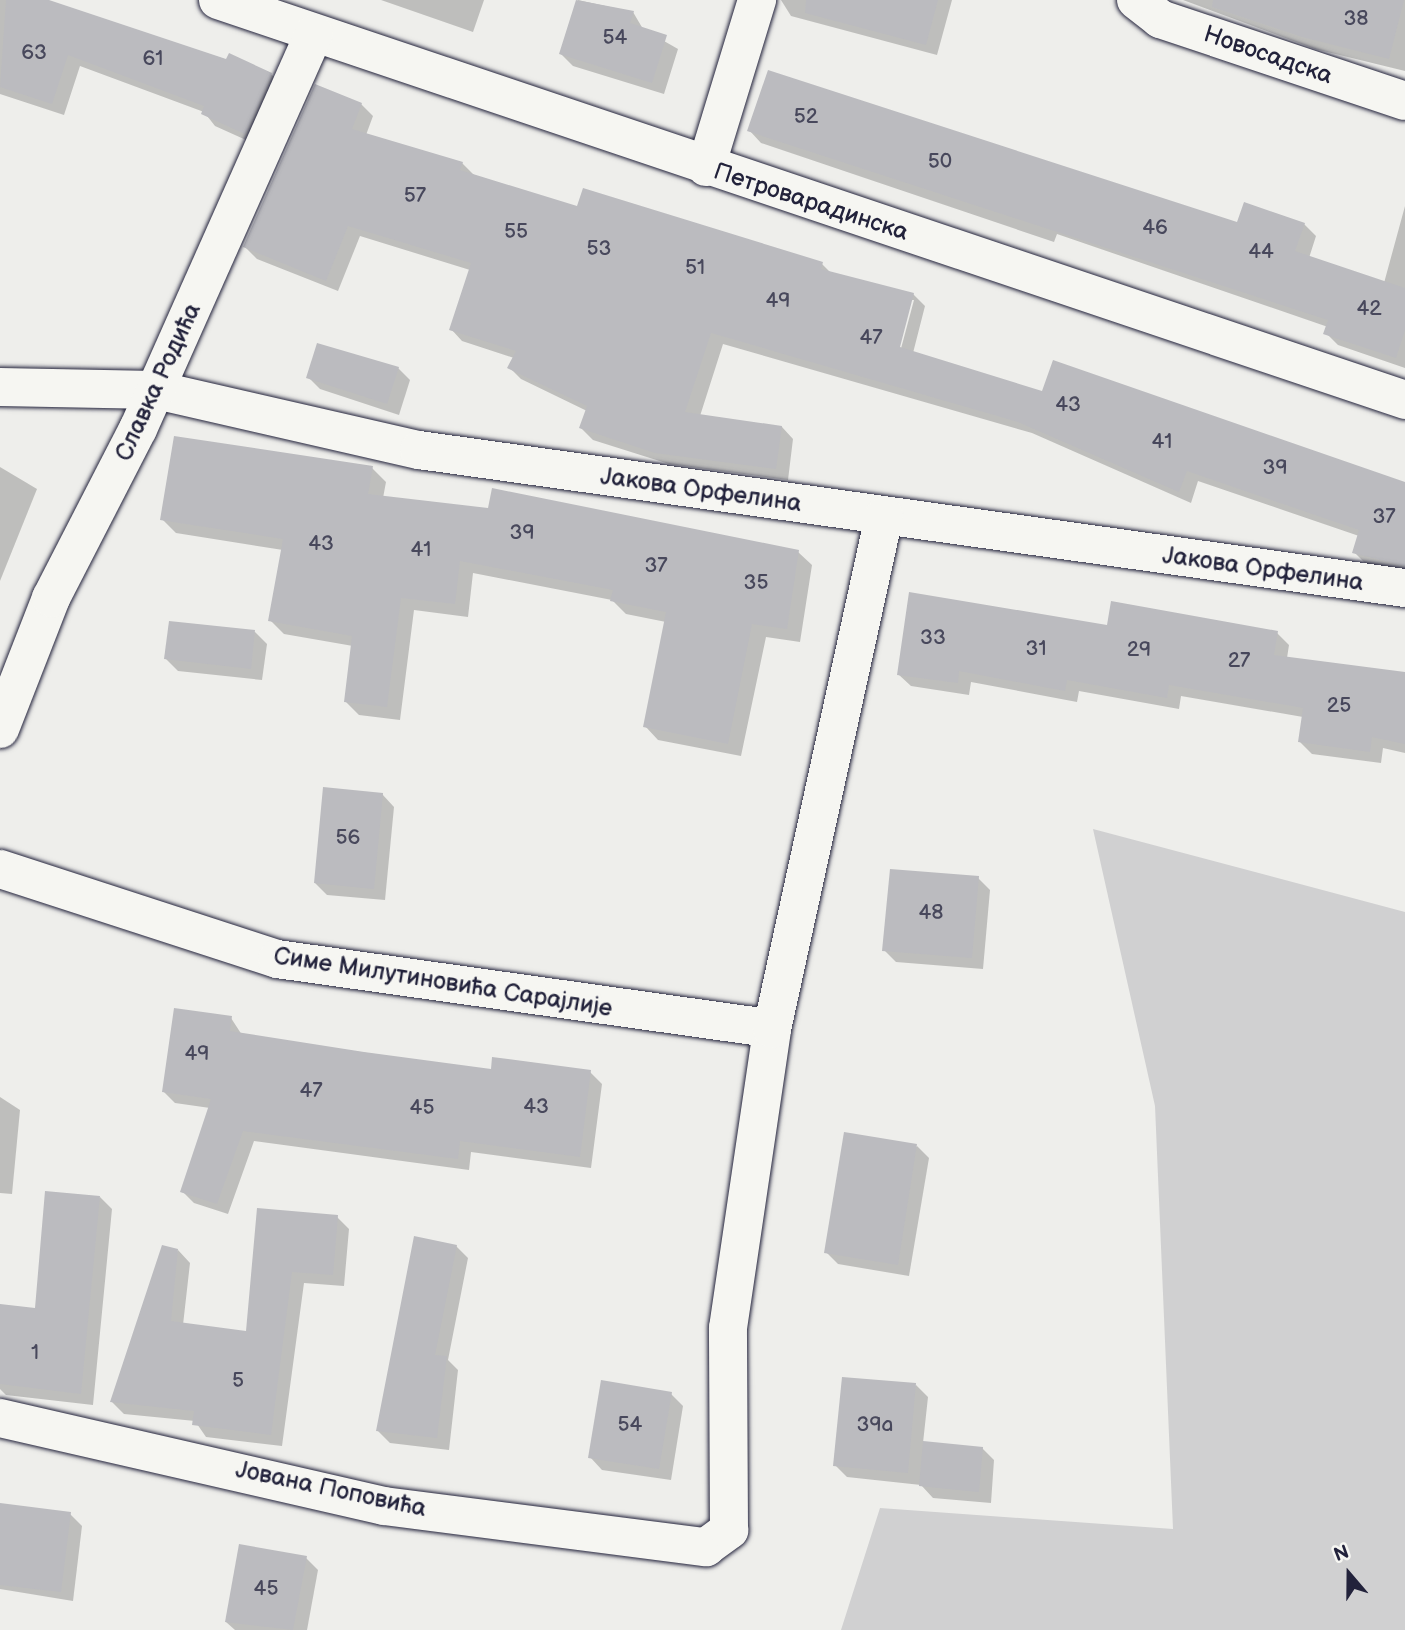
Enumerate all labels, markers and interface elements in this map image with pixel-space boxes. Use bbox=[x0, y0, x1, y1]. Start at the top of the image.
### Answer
house number: 38 bbox=[1343, 6, 1369, 32]
street label: Новосадска bbox=[1200, 20, 1336, 90]
house number: 54 bbox=[603, 25, 627, 51]
house number: 63 bbox=[21, 40, 47, 66]
house number: 61 bbox=[143, 46, 163, 72]
house number: 52 bbox=[794, 104, 818, 130]
house number: 50 bbox=[928, 149, 952, 175]
street label: Петроварадинска bbox=[710, 157, 912, 247]
house number: 57 bbox=[404, 183, 426, 209]
house number: 46 bbox=[1142, 215, 1168, 241]
house number: 55 bbox=[504, 219, 528, 245]
house number: 53 bbox=[587, 236, 611, 262]
house number: 44 bbox=[1248, 239, 1274, 265]
house number: 51 bbox=[685, 255, 705, 281]
house number: 49 bbox=[766, 288, 790, 314]
house number: 42 bbox=[1356, 296, 1382, 322]
street label: Славка Родића bbox=[109, 299, 207, 465]
house number: 47 bbox=[859, 325, 883, 351]
house number: 43 bbox=[1055, 392, 1081, 418]
house number: 41 bbox=[1152, 429, 1172, 455]
house number: 39 bbox=[1262, 455, 1288, 481]
street label: Јакова Орфелина bbox=[599, 462, 803, 518]
house number: 37 bbox=[1372, 504, 1396, 530]
house number: 39 bbox=[509, 520, 535, 546]
house number: 43 bbox=[308, 531, 334, 557]
house number: 41 bbox=[411, 537, 431, 563]
street label: Јакова Орфелина bbox=[1161, 541, 1365, 597]
house number: 37 bbox=[644, 553, 668, 579]
house number: 35 bbox=[744, 570, 768, 596]
house number: 33 bbox=[920, 625, 946, 651]
house number: 31 bbox=[1025, 636, 1047, 662]
house number: 29 bbox=[1127, 637, 1151, 663]
house number: 27 bbox=[1228, 648, 1250, 674]
house number: 25 bbox=[1327, 693, 1351, 719]
house number: 56 bbox=[336, 825, 360, 851]
house number: 48 bbox=[918, 900, 944, 926]
street label: Симе Милутиновића Сарајлије bbox=[272, 941, 614, 1023]
house number: 49 bbox=[185, 1041, 209, 1067]
house number: 47 bbox=[299, 1078, 323, 1104]
house number: 43 bbox=[523, 1094, 549, 1120]
house number: 45 bbox=[410, 1095, 434, 1121]
house number: 1 bbox=[31, 1340, 39, 1366]
house number: 5 bbox=[232, 1368, 244, 1394]
house number: 54 bbox=[618, 1412, 642, 1438]
house number: 39a bbox=[857, 1412, 893, 1438]
street label: Јована Поповића bbox=[233, 1455, 429, 1523]
north arrow bbox=[1314, 1539, 1384, 1609]
text: N bbox=[1331, 1541, 1352, 1567]
house number: 45 bbox=[254, 1576, 278, 1602]

